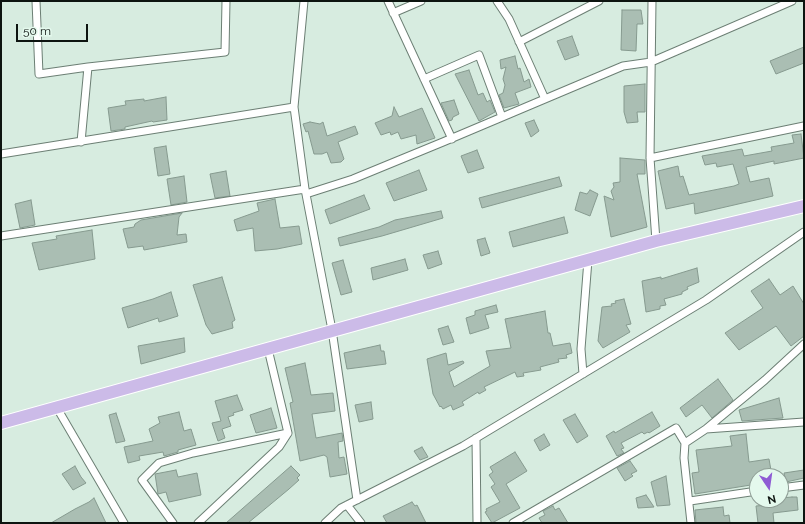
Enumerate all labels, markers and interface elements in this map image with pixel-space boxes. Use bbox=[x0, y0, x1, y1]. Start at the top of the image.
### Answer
scale bar bbox=[18, 16, 90, 42]
text: 50 m bbox=[23, 24, 51, 38]
north arrow bbox=[749, 468, 789, 508]
text: N bbox=[766, 492, 777, 506]

